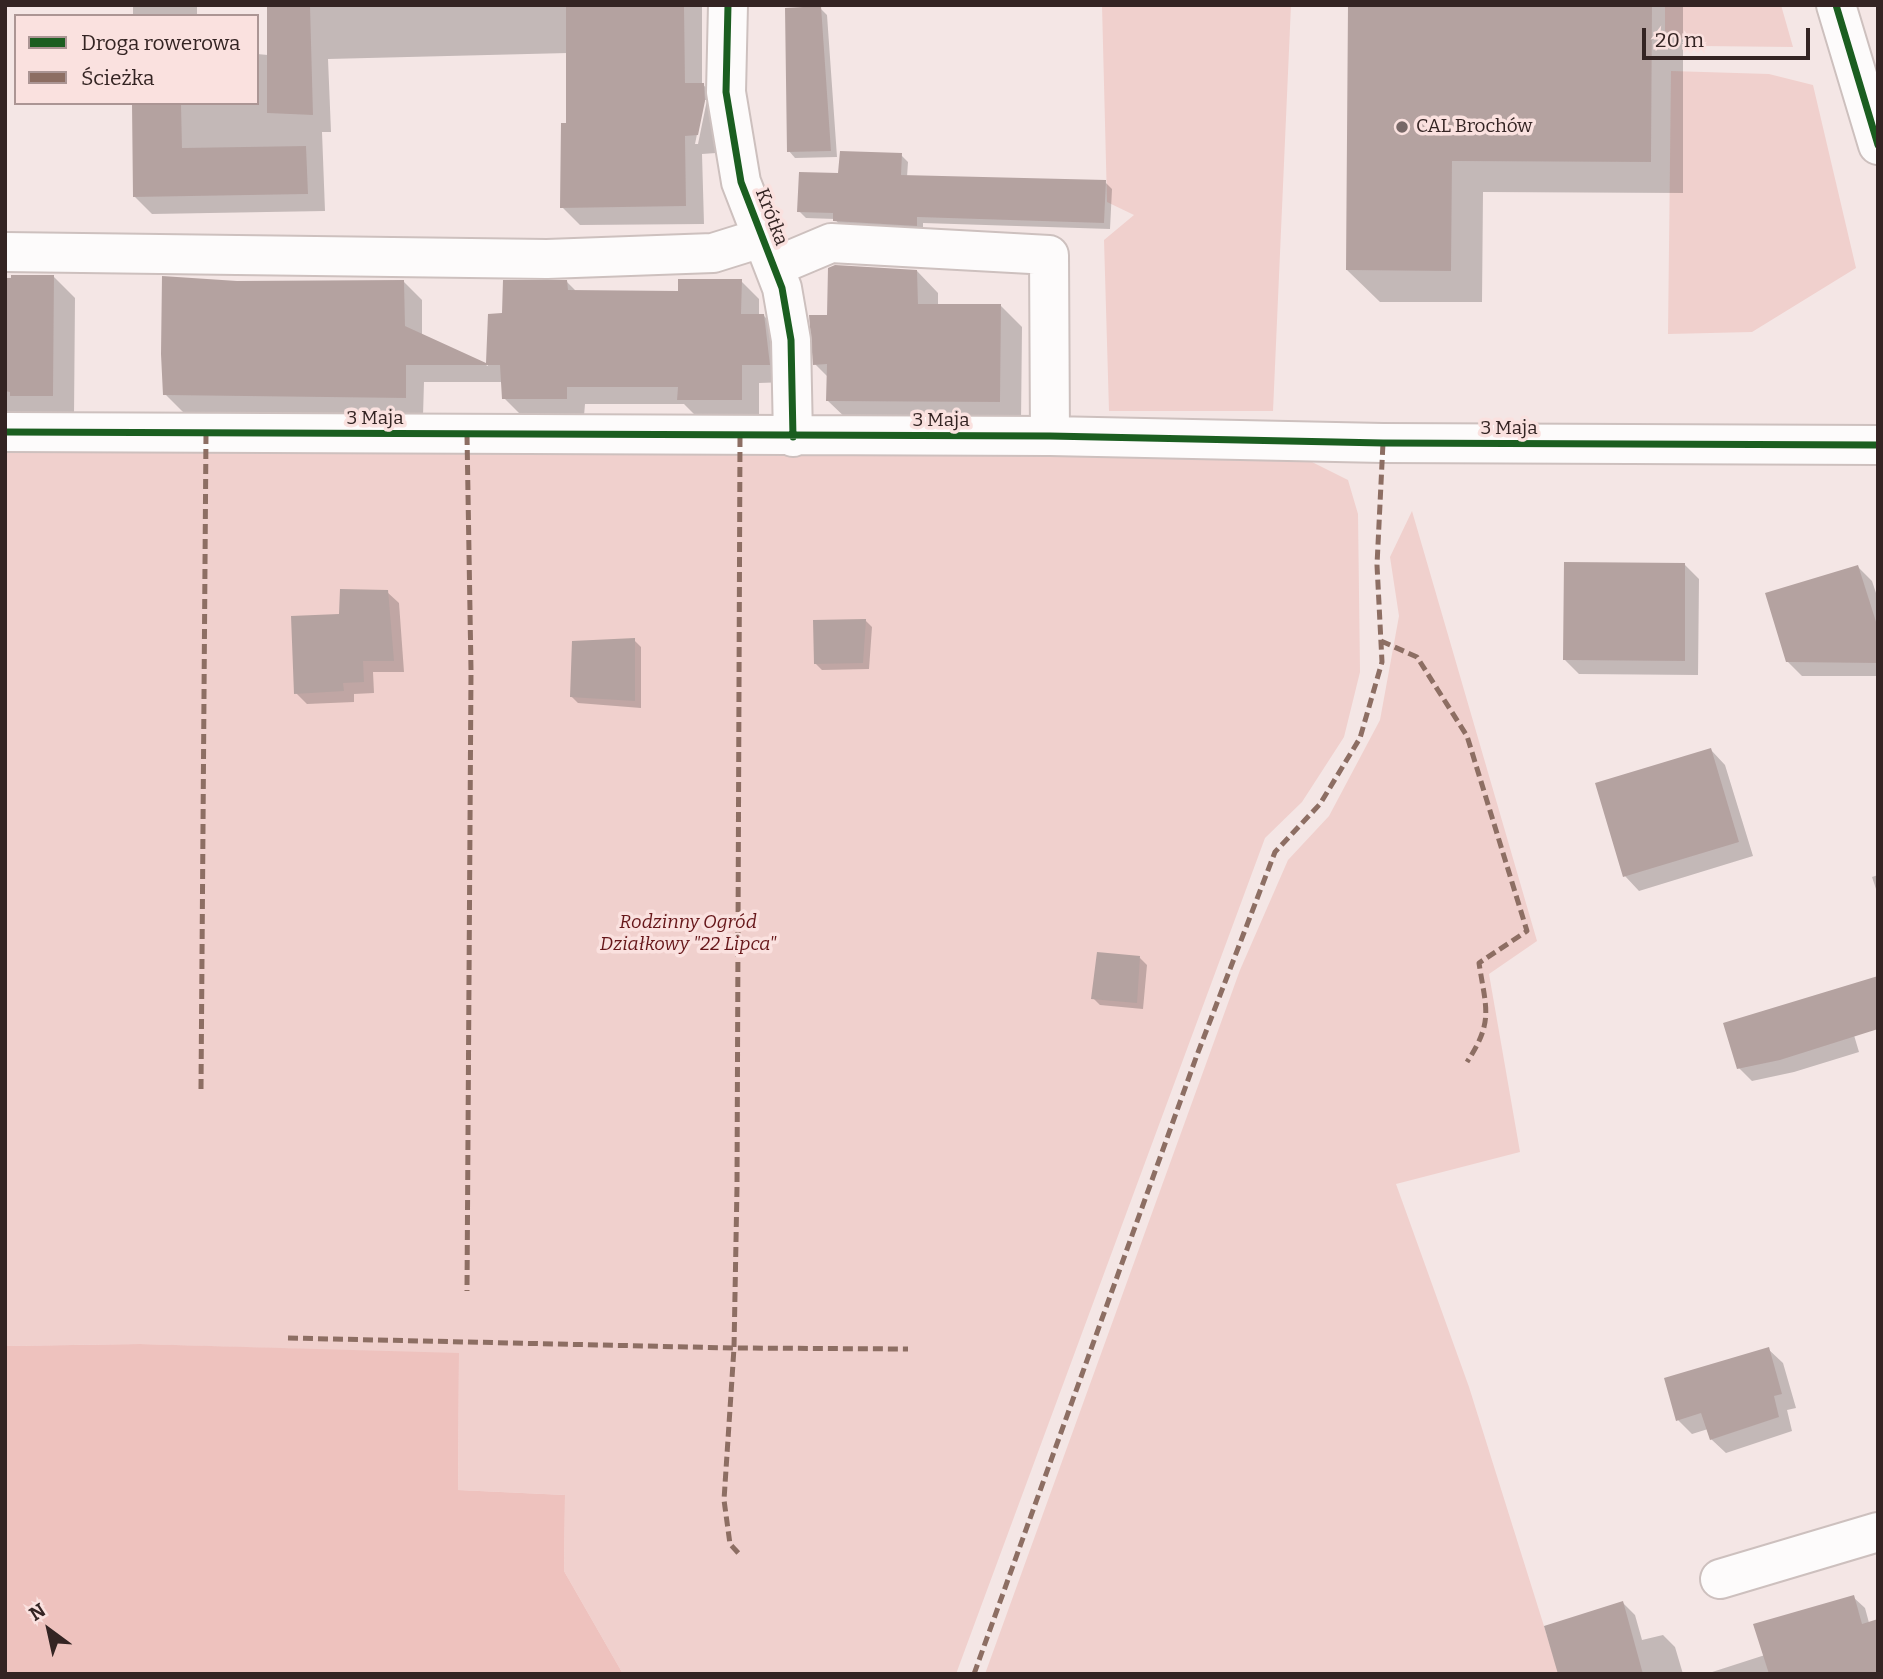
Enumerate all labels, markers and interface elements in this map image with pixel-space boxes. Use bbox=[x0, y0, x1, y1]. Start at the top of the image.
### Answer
legend bbox=[14, 14, 259, 105]
scale bar bbox=[1645, 14, 1813, 58]
text: 20 m bbox=[1655, 27, 1704, 53]
text: Droga rowerowa bbox=[81, 30, 240, 56]
text: Ścieżka bbox=[81, 65, 154, 91]
place label: CAL Brochów bbox=[1416, 116, 1533, 138]
marker: CAL Brochów bbox=[1394, 119, 1410, 135]
street label: Krótka bbox=[750, 185, 792, 249]
street label: 3 Maja bbox=[346, 408, 404, 430]
street label: 3 Maja bbox=[912, 410, 970, 432]
street label: 3 Maja bbox=[1480, 418, 1538, 440]
park label: Rodzinny Ogród Działkowy "22 Lipca" bbox=[600, 912, 776, 956]
north arrow bbox=[14, 1595, 84, 1665]
text: N bbox=[25, 1598, 50, 1626]

